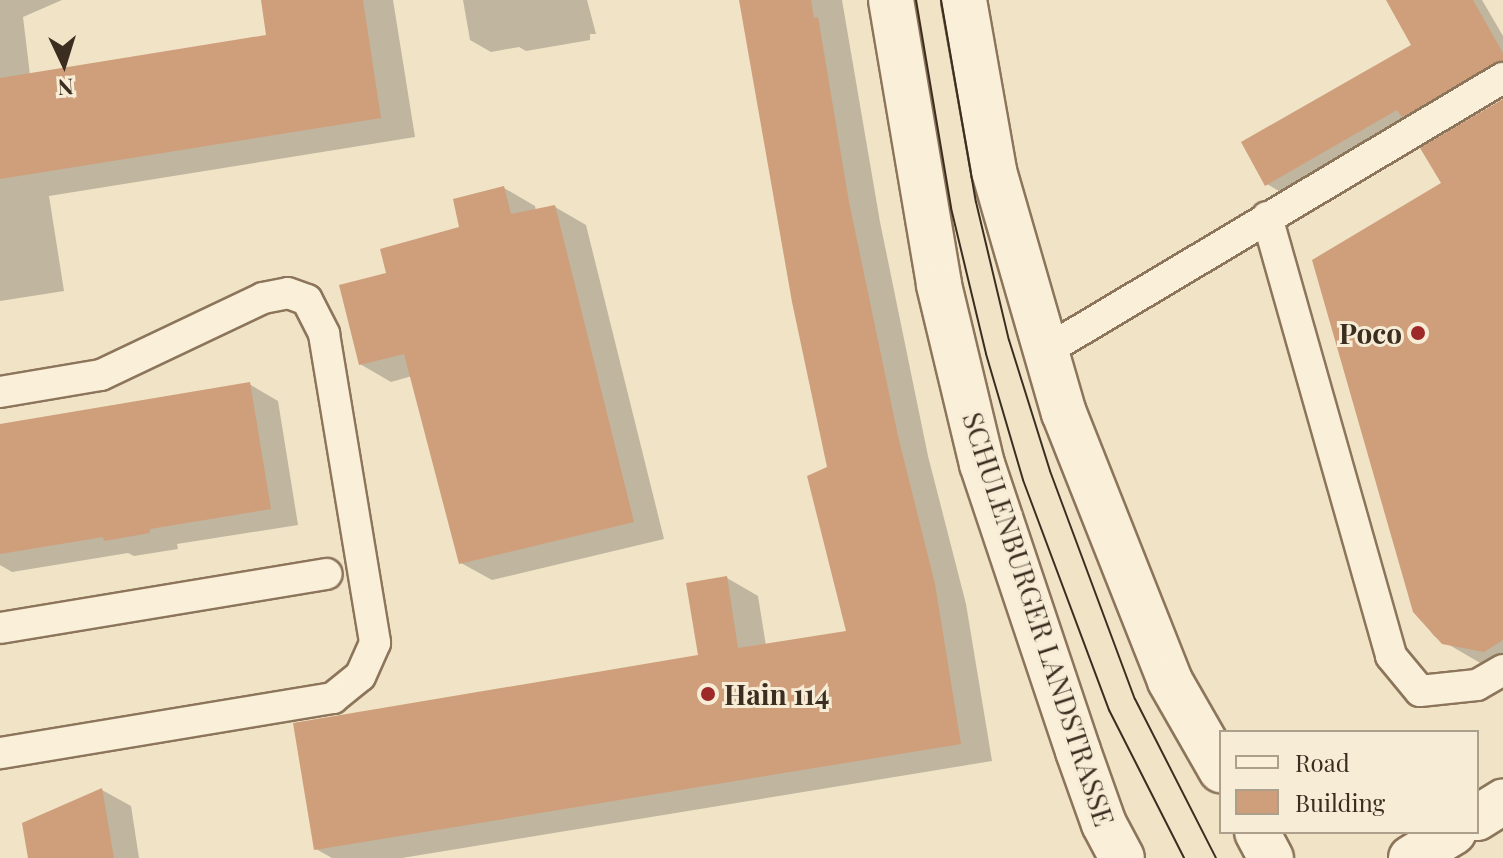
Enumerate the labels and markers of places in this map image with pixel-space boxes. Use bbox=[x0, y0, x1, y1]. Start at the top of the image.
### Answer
place label: Poco bbox=[1339, 316, 1402, 350]
marker: Poco bbox=[1409, 324, 1427, 342]
place label: Hain 114 bbox=[724, 677, 829, 711]
marker: Hain 114 bbox=[699, 685, 717, 703]

